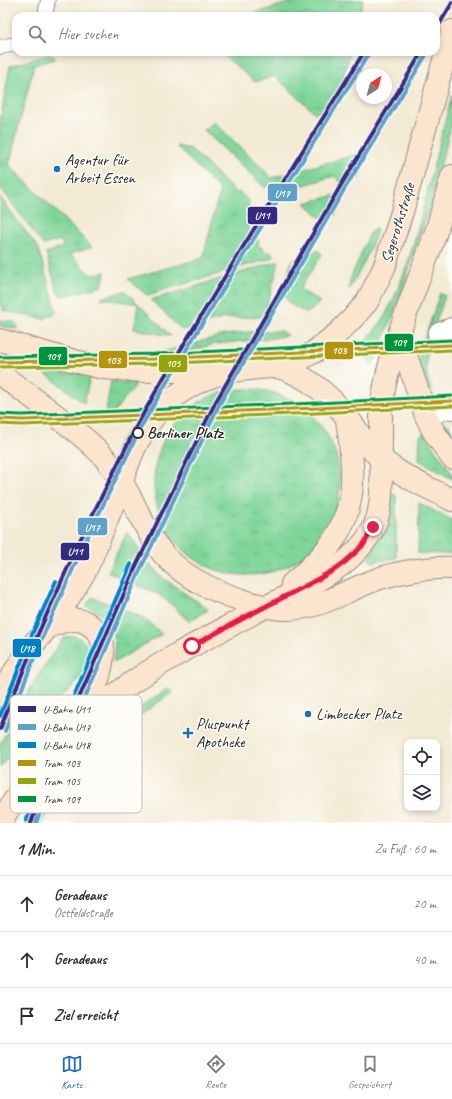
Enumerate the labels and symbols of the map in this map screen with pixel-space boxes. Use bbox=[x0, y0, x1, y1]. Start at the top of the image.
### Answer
north arrow bbox=[356, 68, 392, 104]
place label: Agentur für Arbeit Essen bbox=[65, 150, 136, 188]
marker: Agentur für Arbeit Essen bbox=[52, 164, 62, 174]
street label: Segerothstraße bbox=[376, 179, 420, 265]
line badge: U17 bbox=[267, 183, 298, 202]
text: U17 bbox=[274, 186, 291, 200]
line badge: U11 bbox=[247, 206, 278, 225]
text: U11 bbox=[254, 208, 271, 222]
line badge: 109 bbox=[384, 333, 414, 352]
text: 109 bbox=[392, 335, 408, 349]
line badge: 103 bbox=[324, 341, 354, 360]
text: 103 bbox=[332, 343, 347, 357]
line badge: 109 bbox=[38, 346, 68, 366]
text: 109 bbox=[46, 349, 62, 363]
line badge: 103 bbox=[98, 350, 128, 369]
text: 103 bbox=[106, 353, 121, 367]
line badge: 105 bbox=[158, 354, 188, 373]
text: 105 bbox=[166, 356, 182, 370]
place label: Berliner Platz bbox=[147, 423, 225, 443]
marker: Berliner Platz bbox=[132, 427, 144, 439]
line badge: U17 bbox=[77, 517, 108, 536]
route end bbox=[364, 518, 382, 536]
text: U17 bbox=[84, 520, 101, 534]
line badge: U11 bbox=[60, 542, 90, 561]
text: U11 bbox=[67, 544, 84, 558]
route start bbox=[183, 637, 201, 655]
line badge: U18 bbox=[12, 638, 42, 658]
text: U18 bbox=[19, 641, 37, 655]
legend bbox=[10, 695, 142, 813]
text: U-Bahn U11 bbox=[43, 702, 91, 716]
place label: Limbecker Platz bbox=[316, 704, 403, 724]
marker: Limbecker Platz bbox=[303, 709, 313, 719]
place label: Pluspunkt Apotheke bbox=[196, 714, 251, 752]
text: U-Bahn U17 bbox=[43, 720, 91, 734]
marker: Pluspunkt Apotheke bbox=[183, 728, 193, 738]
text: U-Bahn U18 bbox=[43, 738, 91, 752]
text: Tram 103 bbox=[43, 756, 81, 770]
text: Tram 105 bbox=[43, 774, 81, 788]
text: Tram 109 bbox=[43, 792, 81, 806]

